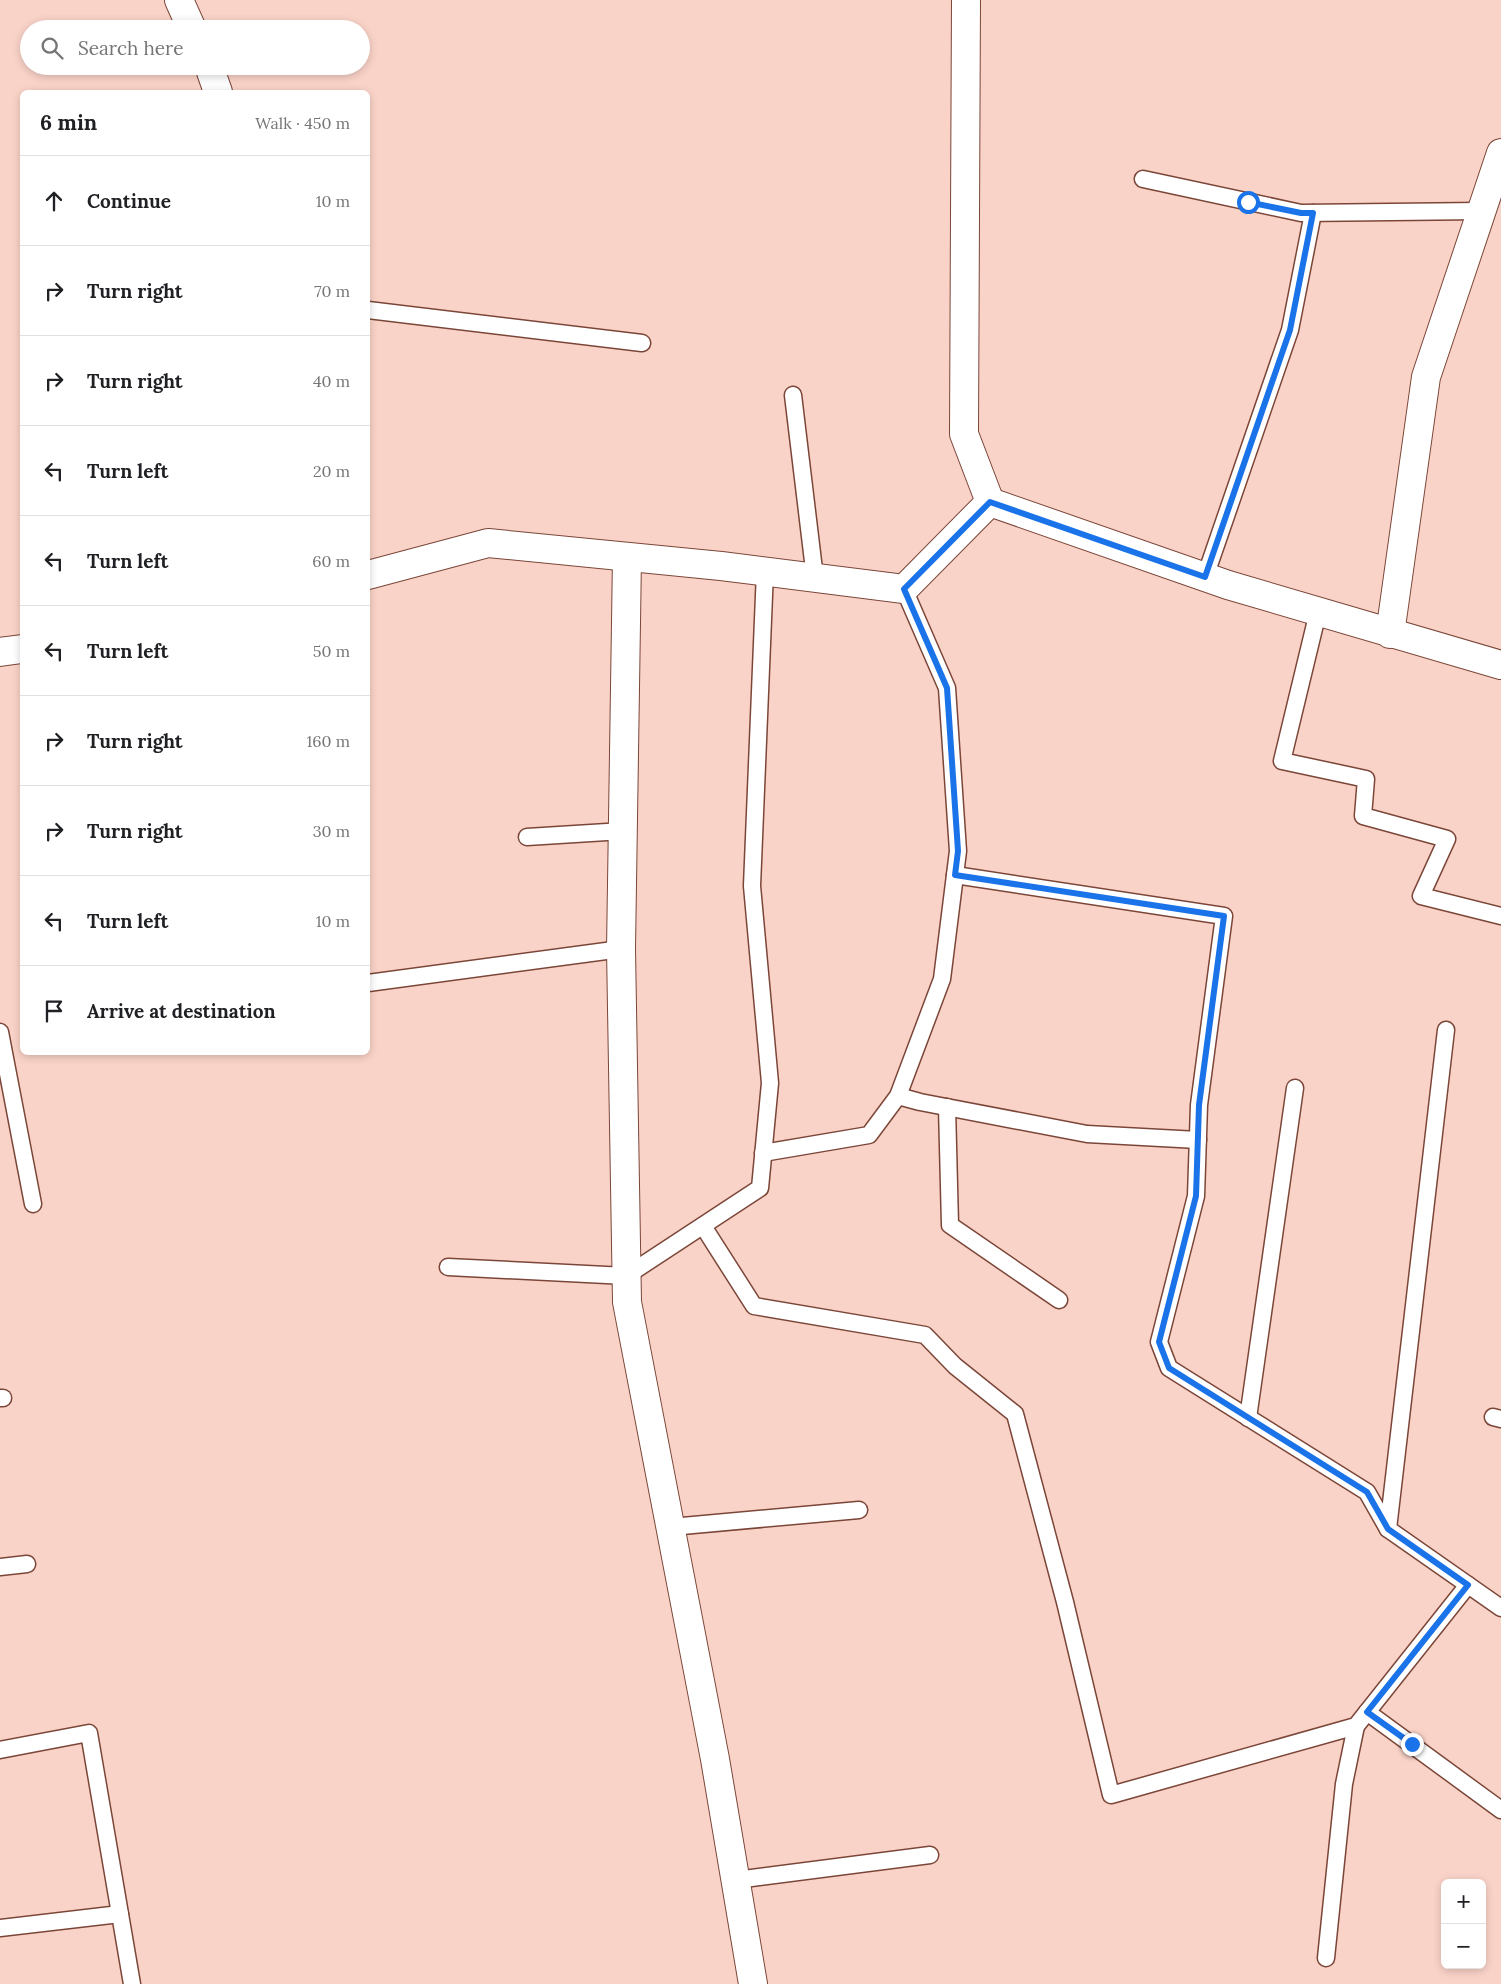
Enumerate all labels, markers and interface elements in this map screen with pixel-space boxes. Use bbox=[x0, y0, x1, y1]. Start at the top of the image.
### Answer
search box bbox=[20, 20, 370, 75]
icon: search bbox=[38, 34, 66, 62]
text: Search here bbox=[78, 36, 184, 60]
text: 6 min bbox=[40, 109, 97, 136]
text: Walk · 450 m bbox=[255, 113, 350, 133]
icon: ahead bbox=[40, 187, 68, 215]
text: Continue bbox=[87, 189, 171, 213]
text: 10 m bbox=[316, 191, 350, 211]
route start bbox=[1237, 191, 1260, 214]
icon: right bbox=[40, 277, 68, 305]
text: Turn right bbox=[87, 279, 183, 303]
text: 70 m bbox=[314, 281, 350, 301]
icon: right bbox=[40, 367, 68, 395]
text: Turn right bbox=[87, 369, 183, 393]
text: 40 m bbox=[313, 371, 350, 391]
icon: left bbox=[40, 457, 68, 485]
text: Turn left bbox=[87, 459, 168, 483]
text: 20 m bbox=[313, 461, 350, 481]
icon: left bbox=[40, 547, 68, 575]
text: Turn left bbox=[87, 549, 168, 573]
text: 60 m bbox=[312, 551, 350, 571]
icon: left bbox=[40, 637, 68, 665]
text: Turn left bbox=[87, 639, 168, 663]
text: 50 m bbox=[313, 641, 350, 661]
icon: right bbox=[40, 727, 68, 755]
text: Turn right bbox=[87, 729, 183, 753]
text: 160 m bbox=[306, 731, 350, 751]
icon: right bbox=[40, 817, 68, 845]
text: Turn right bbox=[87, 819, 183, 843]
text: 30 m bbox=[313, 821, 350, 841]
icon: left bbox=[40, 907, 68, 935]
text: Turn left bbox=[87, 909, 168, 933]
text: 10 m bbox=[316, 911, 350, 931]
icon: arrive bbox=[40, 997, 68, 1025]
text: Arrive at destination bbox=[87, 999, 276, 1023]
route end bbox=[1401, 1733, 1424, 1756]
map controls bbox=[1441, 1879, 1486, 1969]
button: + bbox=[1441, 1879, 1486, 1924]
button: − bbox=[1441, 1924, 1486, 1969]

